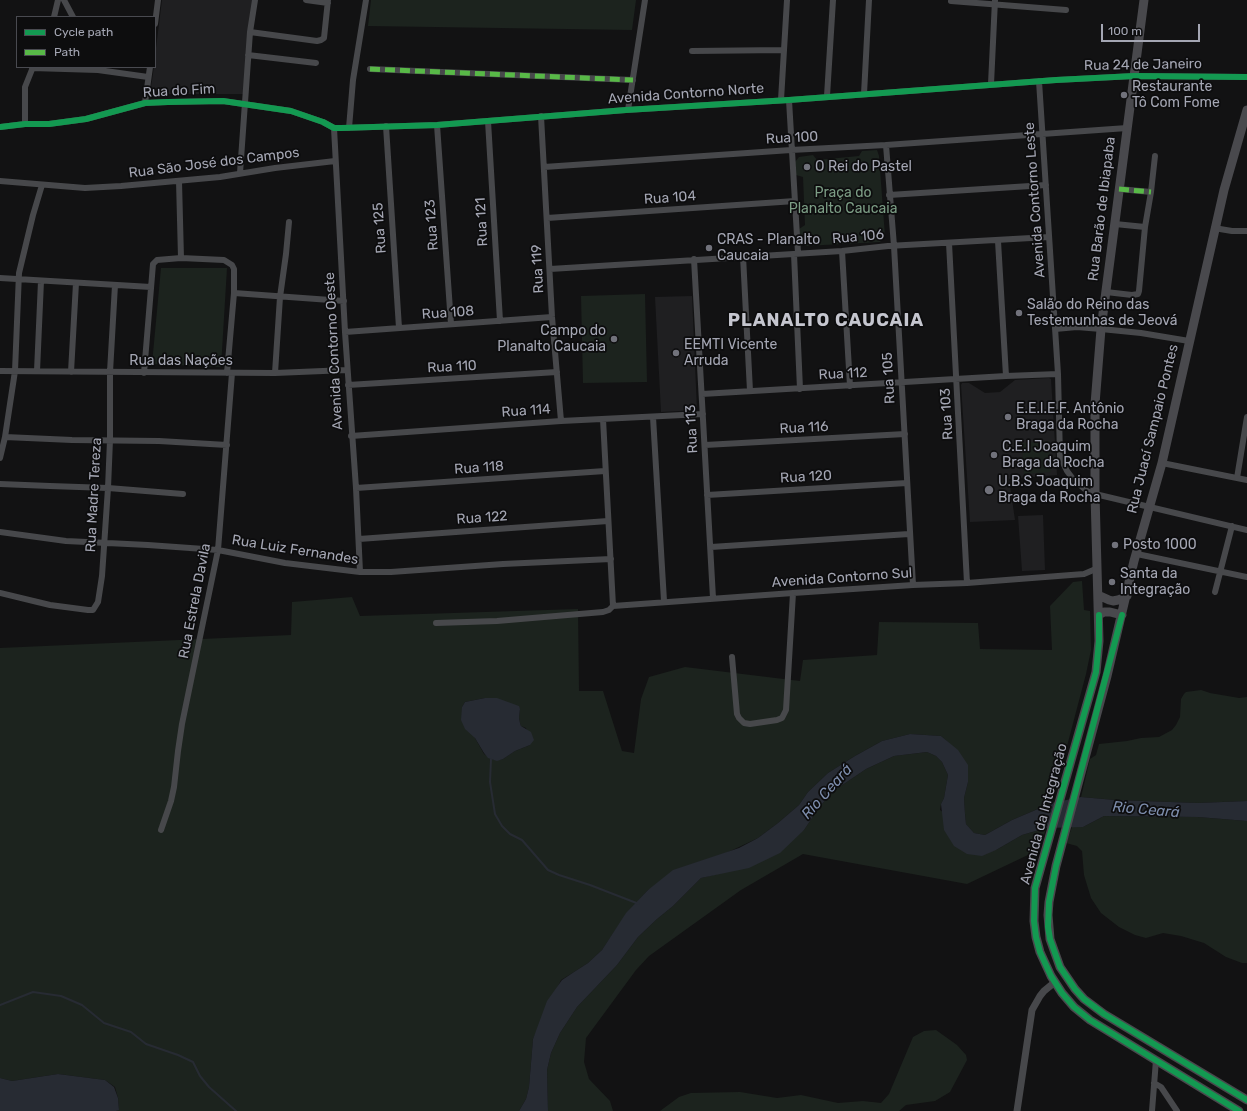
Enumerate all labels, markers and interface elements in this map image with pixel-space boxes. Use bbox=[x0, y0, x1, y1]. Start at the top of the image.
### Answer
legend bbox=[16, 16, 156, 68]
scale bar bbox=[1103, 16, 1202, 42]
text: 100 m bbox=[1108, 24, 1142, 38]
text: Cycle path bbox=[54, 25, 113, 39]
text: Path bbox=[54, 45, 80, 59]
street label: Rua 24 de Janeiro bbox=[1084, 56, 1202, 74]
place label: Restaurante Tô Com Fome bbox=[1132, 79, 1220, 112]
street label: Avenida Contorno Norte bbox=[607, 80, 765, 108]
street label: Rua do Fim bbox=[142, 81, 216, 101]
marker: Restaurante Tô Com Fome bbox=[1119, 90, 1129, 100]
street label: Avenida Contorno Leste bbox=[1021, 122, 1049, 278]
street label: Rua 100 bbox=[765, 128, 819, 148]
street label: Rua Barão de Ibiapaba bbox=[1085, 136, 1119, 282]
street label: Rua São José dos Campos bbox=[128, 144, 300, 182]
place label: O Rei do Pastel bbox=[815, 159, 912, 175]
marker: O Rei do Pastel bbox=[802, 162, 812, 172]
park label: Praça do Planalto Caucaia bbox=[789, 185, 897, 218]
street label: Rua 104 bbox=[643, 188, 697, 208]
street label: Rua 121 bbox=[472, 197, 492, 247]
street label: Rua 123 bbox=[422, 199, 442, 251]
street label: Rua 125 bbox=[370, 202, 390, 254]
street label: Rua 106 bbox=[831, 226, 885, 248]
place label: CRAS - Planalto Caucaia bbox=[717, 232, 820, 264]
marker: CRAS - Planalto Caucaia bbox=[704, 243, 714, 253]
street label: Rua 119 bbox=[528, 244, 548, 294]
street label: Avenida Contorno Oeste bbox=[321, 272, 347, 430]
place label: Salão do Reino das Testemunhas de Jeová bbox=[1027, 297, 1178, 330]
street label: Rua 108 bbox=[421, 303, 475, 323]
marker: Salão do Reino das Testemunhas de Jeová bbox=[1014, 308, 1024, 318]
district label: PLANALTO CAUCAIA bbox=[728, 310, 924, 332]
place label: Campo do Planalto Caucaia bbox=[497, 323, 606, 356]
marker: Campo do Planalto Caucaia bbox=[609, 334, 619, 344]
place label: EEMTI Vicente Arruda bbox=[684, 337, 777, 370]
street label: Rua Juací Sampaio Pontes bbox=[1124, 343, 1182, 515]
marker: EEMTI Vicente Arruda bbox=[671, 348, 681, 358]
street label: Rua 105 bbox=[879, 352, 899, 404]
street label: Rua das Nações bbox=[129, 353, 233, 369]
street label: Rua 110 bbox=[427, 357, 477, 377]
street label: Rua 112 bbox=[818, 364, 868, 384]
street label: Rua 103 bbox=[937, 388, 957, 440]
street label: Rua 114 bbox=[501, 401, 551, 421]
place label: E.E.I.E.F. Antônio Braga da Rocha bbox=[1016, 401, 1124, 434]
street label: Rua 113 bbox=[682, 404, 702, 454]
marker: E.E.I.E.F. Antônio Braga da Rocha bbox=[1003, 412, 1013, 422]
street label: Rua 116 bbox=[779, 418, 829, 438]
street label: Rua Madre Tereza bbox=[83, 437, 105, 553]
place label: C.E.I Joaquim Braga da Rocha bbox=[1002, 439, 1104, 472]
marker: C.E.I Joaquim Braga da Rocha bbox=[989, 450, 999, 460]
street label: Rua 118 bbox=[454, 458, 504, 478]
street label: Rua 120 bbox=[780, 467, 832, 487]
place label: U.B.S Joaquim Braga da Rocha bbox=[998, 474, 1100, 506]
marker: U.B.S Joaquim Braga da Rocha bbox=[983, 484, 995, 496]
street label: Rua 122 bbox=[456, 508, 508, 528]
street label: Rua Luiz Fernandes bbox=[230, 532, 360, 568]
place label: Posto 1000 bbox=[1123, 537, 1197, 553]
marker: Posto 1000 bbox=[1110, 540, 1120, 550]
street label: Rua Estrela Davila bbox=[176, 542, 214, 660]
street label: Avenida Contorno Sul bbox=[771, 565, 913, 591]
place label: Santa da Integração bbox=[1120, 566, 1190, 598]
marker: Santa da Integração bbox=[1107, 577, 1117, 587]
street label: Avenida da Integração bbox=[1017, 742, 1071, 886]
water label: Rio Ceará bbox=[798, 761, 856, 823]
water label: Rio Ceará bbox=[1112, 798, 1180, 822]

